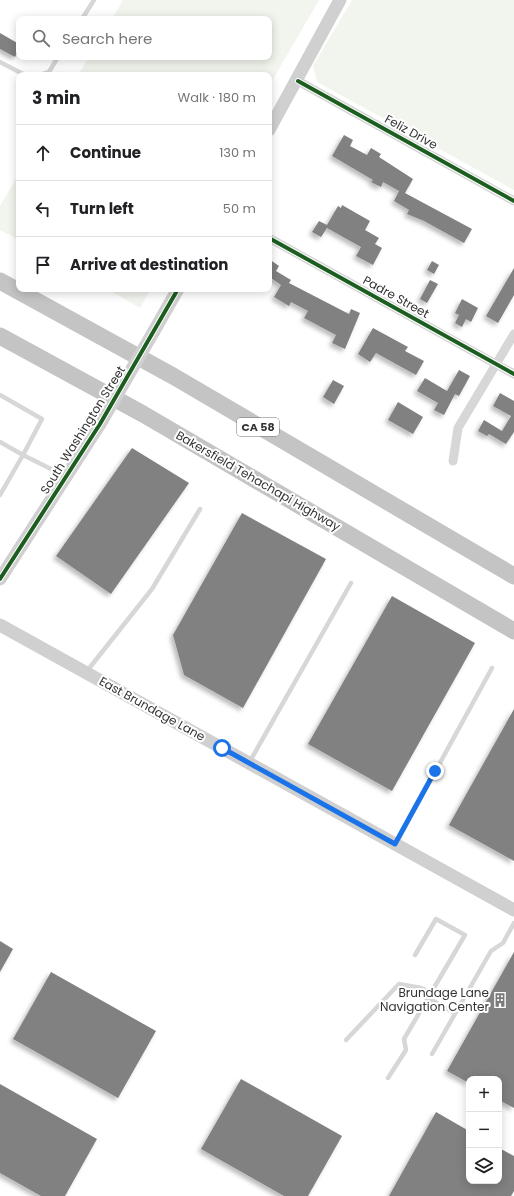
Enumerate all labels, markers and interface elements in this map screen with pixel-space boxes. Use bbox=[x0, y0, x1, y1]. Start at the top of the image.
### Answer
search box bbox=[16, 16, 272, 60]
icon: search bbox=[30, 27, 52, 49]
text: Search here bbox=[62, 28, 152, 49]
text: 3 min bbox=[32, 86, 80, 110]
text: Walk · 180 m bbox=[178, 88, 256, 107]
street label: Feliz Drive bbox=[382, 110, 441, 153]
icon: ahead bbox=[32, 142, 54, 164]
text: Continue bbox=[70, 142, 141, 163]
text: 130 m bbox=[219, 143, 256, 162]
icon: left bbox=[32, 198, 54, 220]
text: Turn left bbox=[70, 198, 134, 219]
text: 50 m bbox=[223, 199, 256, 218]
icon: arrive bbox=[32, 254, 54, 276]
text: Arrive at destination bbox=[70, 254, 228, 275]
street label: Padre Street bbox=[360, 271, 432, 322]
street label: South Washington Street bbox=[36, 362, 129, 497]
road number: CA 58 bbox=[237, 418, 279, 436]
street label: Bakersfield Tehachapi Highway bbox=[173, 426, 344, 535]
street label: East Brundage Lane bbox=[96, 672, 208, 745]
route start bbox=[213, 739, 231, 757]
route end bbox=[426, 762, 444, 780]
place label: Brundage Lane Navigation Center bbox=[380, 984, 490, 1015]
building icon: Brundage Lane Navigation Center bbox=[492, 992, 508, 1008]
map controls bbox=[466, 1076, 502, 1184]
button: + bbox=[466, 1076, 502, 1112]
button: − bbox=[466, 1112, 502, 1148]
button: layers bbox=[466, 1148, 502, 1184]

